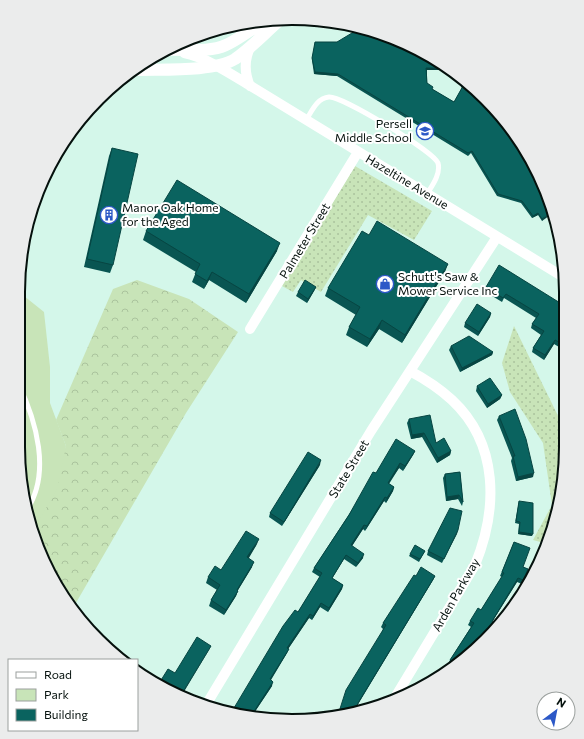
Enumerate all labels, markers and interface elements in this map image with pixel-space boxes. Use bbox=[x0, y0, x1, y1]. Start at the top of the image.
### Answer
place label: Persell Middle School bbox=[335, 116, 412, 144]
school or university icon: Persell Middle School bbox=[415, 121, 435, 141]
street label: Hazeltine Avenue bbox=[364, 151, 451, 211]
place label: Manor Oak Home for the Aged bbox=[122, 200, 219, 228]
street label: Palmeter Street bbox=[276, 200, 332, 281]
building icon: Manor Oak Home for the Aged bbox=[99, 205, 119, 225]
place label: Schutt's Saw & Mower Service Inc bbox=[398, 269, 497, 297]
shop icon: Schutt's Saw & Mower Service Inc bbox=[375, 274, 395, 294]
street label: State Street bbox=[325, 437, 371, 500]
street label: Arden Parkway bbox=[429, 555, 482, 634]
legend bbox=[8, 659, 138, 731]
text: Road bbox=[44, 667, 72, 681]
text: Park bbox=[44, 687, 70, 701]
north arrow bbox=[536, 691, 576, 731]
text: N bbox=[555, 694, 569, 710]
text: Building bbox=[44, 707, 88, 721]

